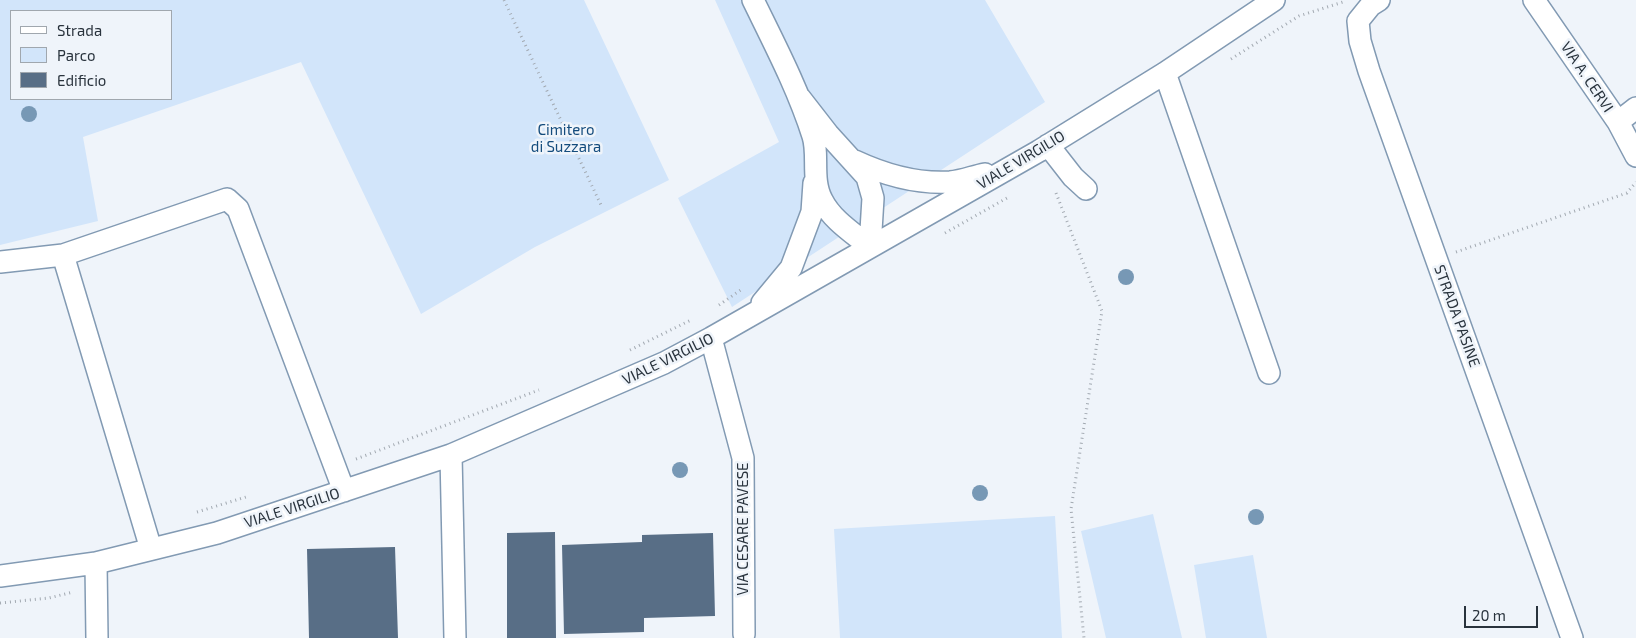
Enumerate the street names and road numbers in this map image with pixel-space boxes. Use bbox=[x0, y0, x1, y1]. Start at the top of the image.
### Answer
street label: VIA A. CERVI bbox=[1557, 38, 1617, 116]
street label: VIALE VIRGILIO bbox=[974, 127, 1068, 193]
street label: STRADA PASINE bbox=[1430, 263, 1484, 369]
street label: VIALE VIRGILIO bbox=[619, 329, 717, 389]
street label: VIA CESARE PAVESE bbox=[734, 463, 752, 595]
street label: VIALE VIRGILIO bbox=[242, 484, 342, 532]

